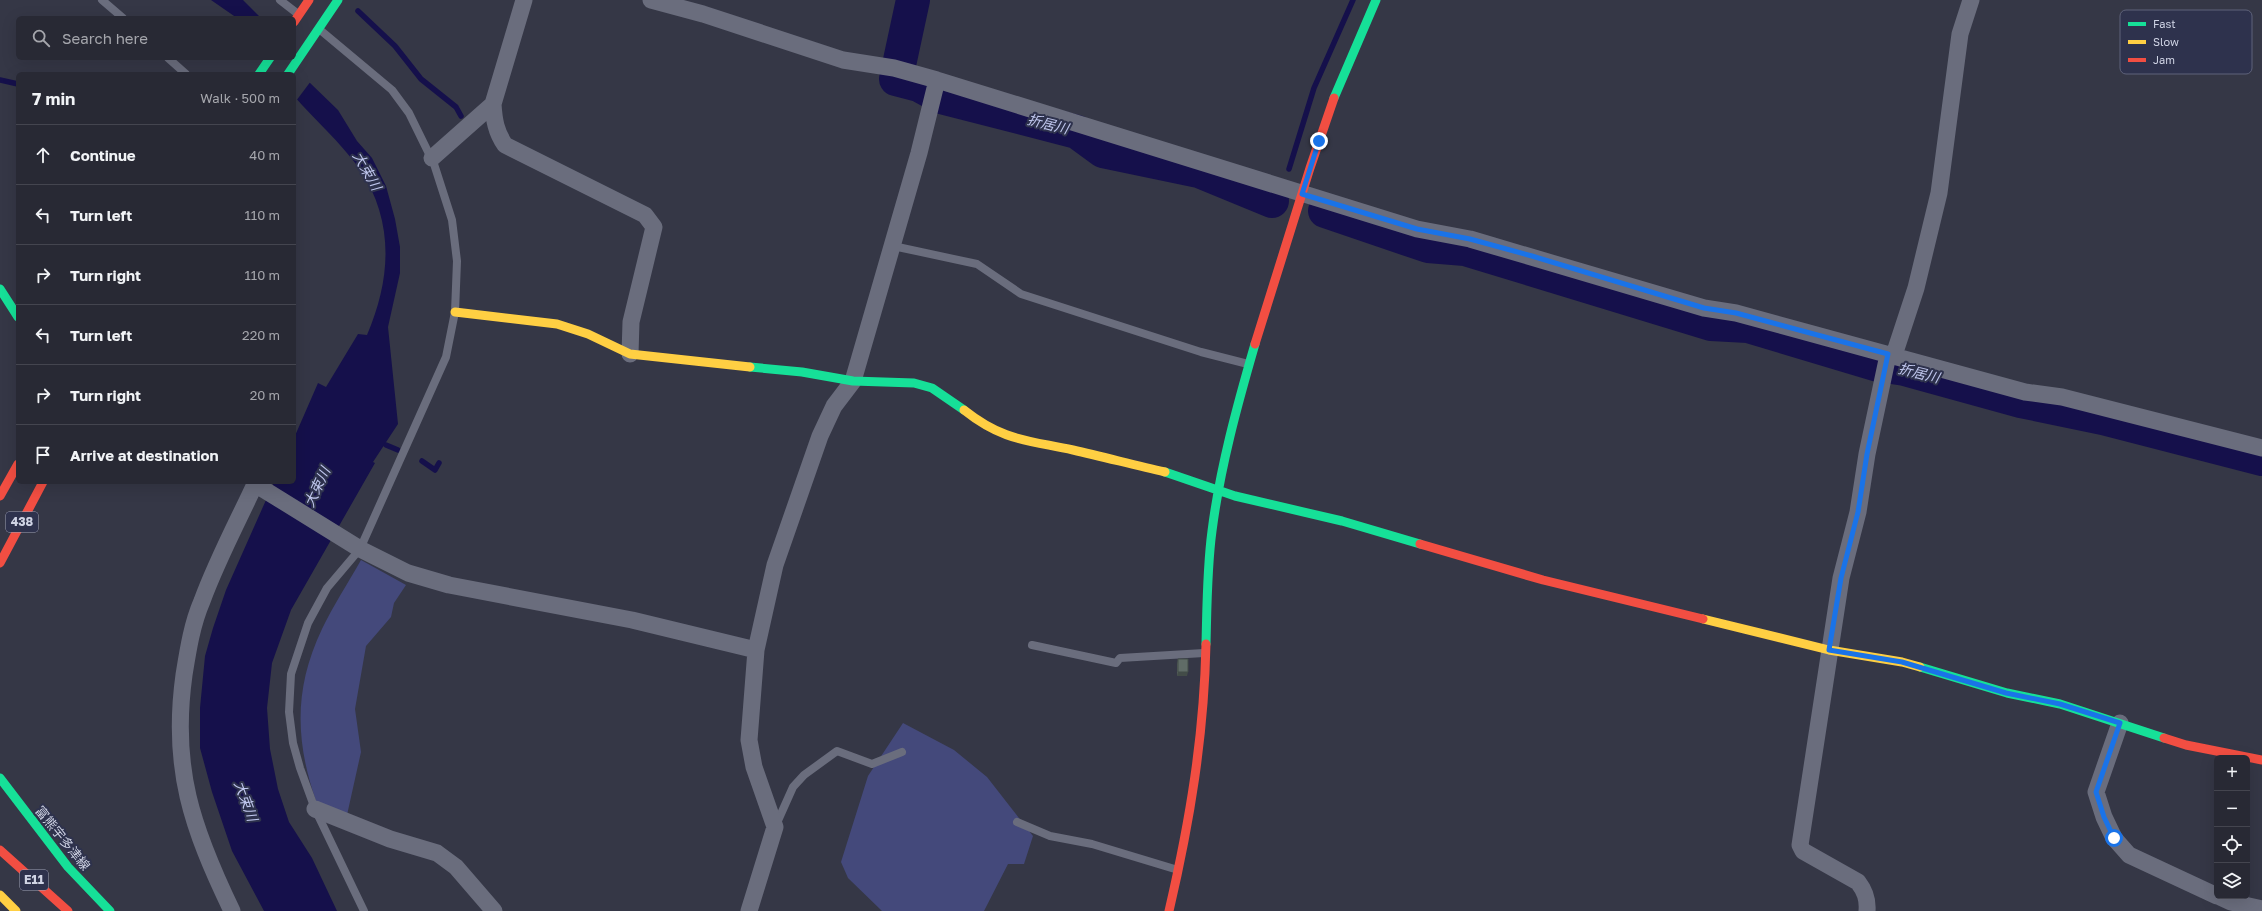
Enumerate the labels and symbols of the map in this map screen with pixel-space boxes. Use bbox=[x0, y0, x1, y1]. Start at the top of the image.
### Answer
legend bbox=[2120, 10, 2252, 74]
text: Fast bbox=[2153, 17, 2176, 30]
text: Slow bbox=[2153, 35, 2179, 48]
text: Jam bbox=[2153, 53, 2175, 66]
water label: 折居川 bbox=[1026, 110, 1072, 137]
route end bbox=[1310, 132, 1328, 150]
water label: 大束川 bbox=[350, 148, 386, 195]
water label: 折居川 bbox=[1897, 359, 1943, 386]
water label: 大束川 bbox=[300, 462, 334, 509]
road number: 438 bbox=[6, 512, 38, 532]
water label: 大束川 bbox=[231, 778, 262, 825]
street label: 富熊宇多津線 bbox=[32, 803, 94, 873]
route start bbox=[2105, 829, 2123, 847]
road number: E11 bbox=[20, 870, 48, 890]

